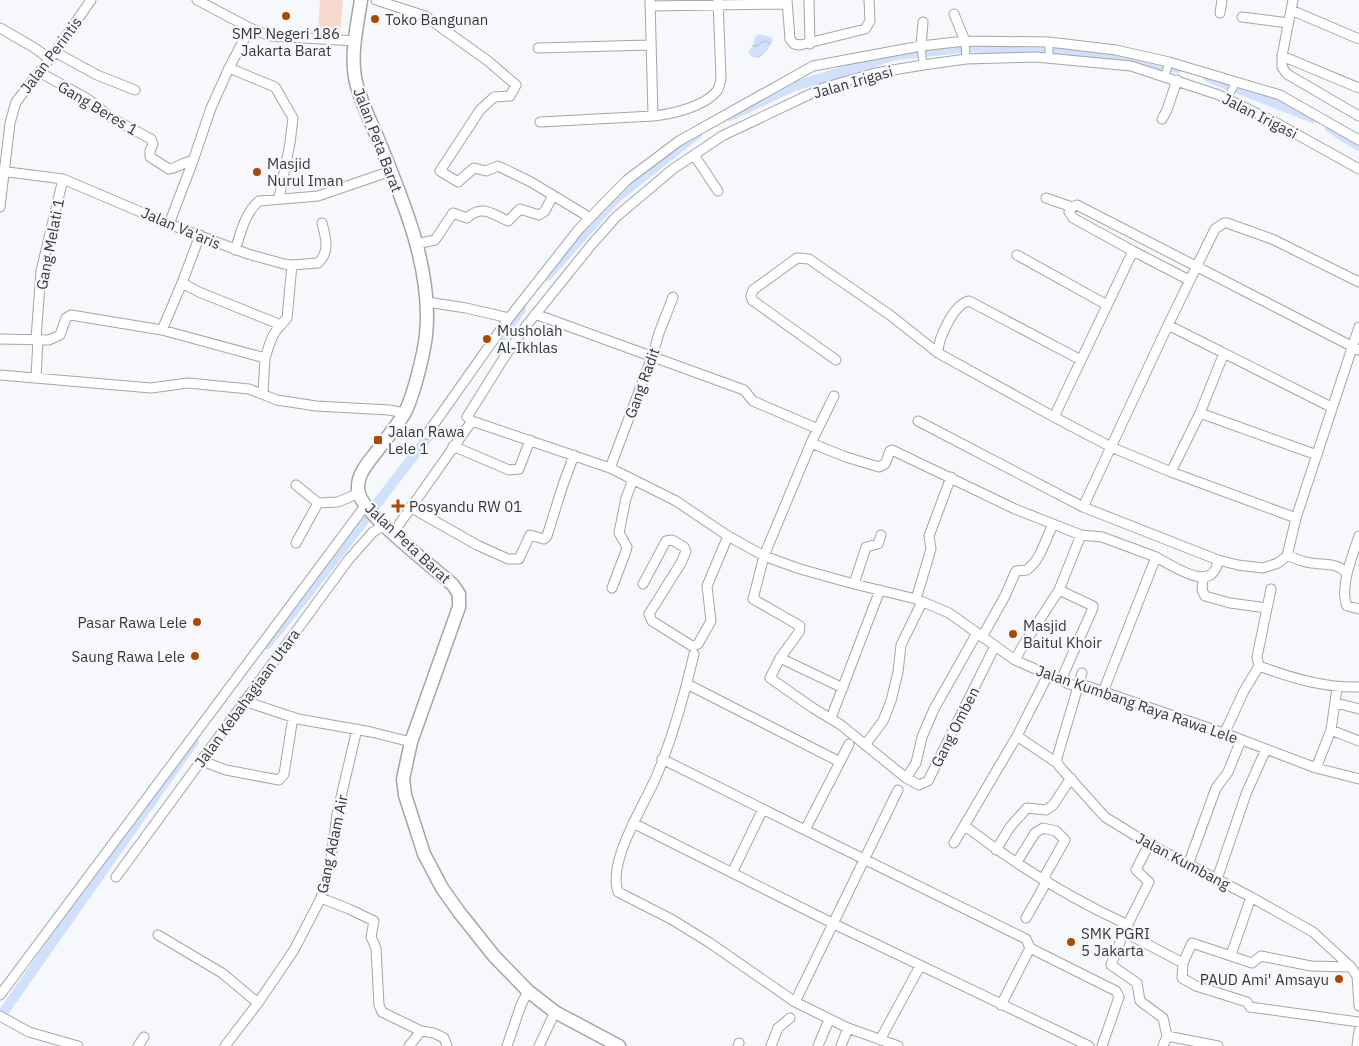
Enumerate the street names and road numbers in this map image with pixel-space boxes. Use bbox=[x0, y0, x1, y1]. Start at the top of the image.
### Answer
street label: Jalan Perintis bbox=[16, 13, 86, 97]
street label: Jalan Irigasi bbox=[811, 62, 895, 102]
street label: Gang Beres 1 bbox=[55, 77, 141, 139]
street label: Jalan Peta Barat bbox=[349, 85, 407, 195]
street label: Jalan Irigasi bbox=[1219, 89, 1301, 143]
street label: Gang Melati 1 bbox=[32, 197, 68, 291]
street label: Jalan Va'aris bbox=[138, 203, 224, 253]
street label: Gang Radit bbox=[620, 345, 664, 421]
street label: Jalan Peta Barat bbox=[361, 498, 455, 588]
street label: Jalan Kebahagiaan Utara bbox=[190, 625, 304, 771]
street label: Jalan Kumbang Raya Rawa Lele bbox=[1034, 661, 1240, 747]
street label: Gang Omben bbox=[927, 684, 983, 770]
street label: Gang Adam Air bbox=[312, 793, 352, 895]
street label: Jalan Kumbang bbox=[1133, 828, 1233, 894]

